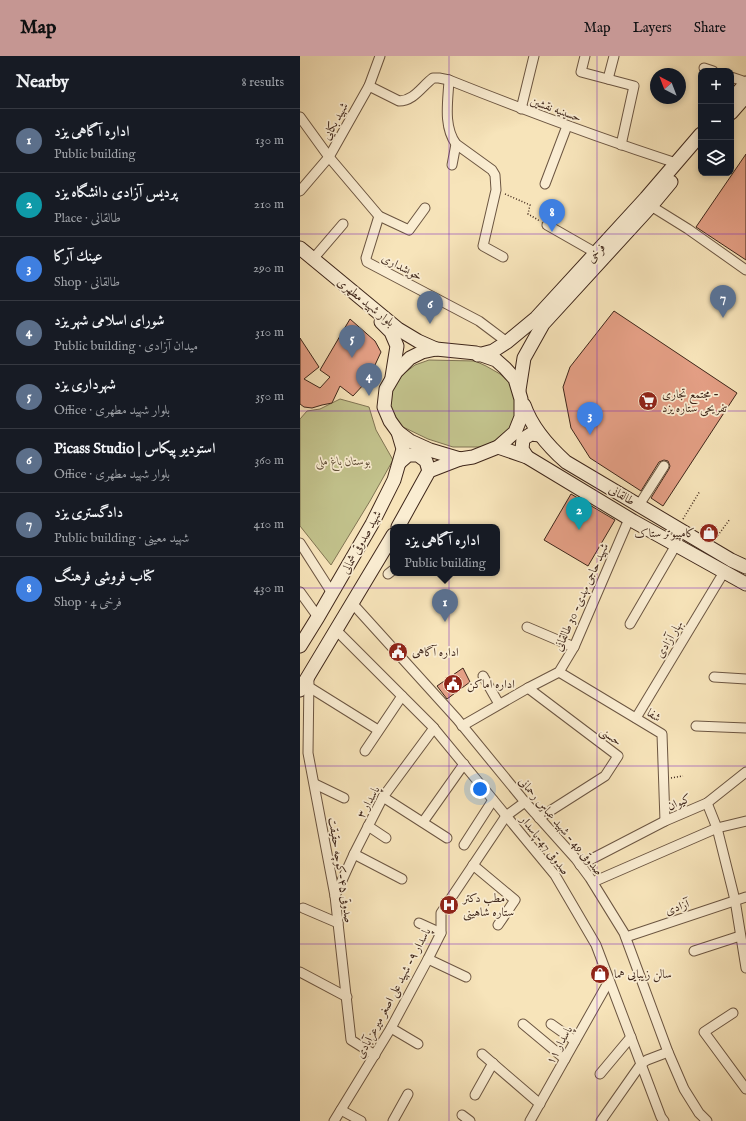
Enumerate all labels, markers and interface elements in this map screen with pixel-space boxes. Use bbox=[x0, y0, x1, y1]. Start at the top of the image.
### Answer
text: Map bbox=[20, 16, 56, 40]
text: Map bbox=[584, 19, 611, 37]
text: Layers bbox=[633, 19, 672, 37]
text: Share bbox=[694, 19, 726, 37]
north arrow bbox=[650, 68, 686, 104]
map controls bbox=[698, 68, 734, 176]
button: + bbox=[698, 68, 734, 104]
text: Nearby bbox=[16, 72, 69, 93]
text: 8 results bbox=[241, 74, 284, 91]
street label: حسینیه نقشین bbox=[528, 93, 584, 126]
street label: شهید بکایی bbox=[319, 100, 352, 143]
button: − bbox=[698, 104, 734, 140]
text: اداره آگاهی یزد bbox=[54, 122, 130, 141]
text: 1 bbox=[27, 132, 31, 149]
text: 130 m bbox=[255, 132, 284, 149]
button: layers bbox=[698, 140, 734, 176]
text: Public building bbox=[54, 146, 136, 163]
text: پردیس آزادی دانشگاه یزد bbox=[54, 183, 177, 202]
text: 2 bbox=[26, 196, 32, 213]
text: 210 m bbox=[254, 196, 284, 213]
pin: 8 bbox=[539, 199, 565, 232]
text: Place · طالقانی bbox=[54, 210, 121, 227]
street label: فرخی bbox=[584, 241, 609, 266]
text: عينك آركا bbox=[54, 247, 103, 266]
street label: خویشداری bbox=[379, 251, 425, 284]
text: 3 bbox=[27, 260, 31, 277]
text: 290 m bbox=[253, 260, 284, 277]
text: Shop · طالقانی bbox=[54, 274, 120, 291]
street label: بلوار شهید مطهری bbox=[334, 275, 397, 330]
pin: 7 bbox=[710, 285, 736, 318]
pin: 6 bbox=[417, 291, 443, 324]
text: شورای اسلامی شهر یزد bbox=[54, 311, 165, 330]
text: 4 bbox=[26, 324, 32, 341]
text: 310 m bbox=[255, 324, 284, 341]
pin: 5 bbox=[339, 325, 365, 358]
text: Public building · میدان آزادی bbox=[54, 338, 198, 355]
pin: 4 bbox=[356, 363, 382, 396]
text: شهرداری یزد bbox=[54, 375, 116, 394]
place label: مجتمع تجاری - تفریحی ستاره یزد bbox=[662, 387, 727, 417]
text: 5 bbox=[27, 388, 31, 405]
text: 350 m bbox=[255, 388, 284, 405]
supermarket icon: مجتمع تجاری - تفریحی ستاره یزد bbox=[637, 390, 659, 412]
text: Office · بلوار شهید مطهری bbox=[54, 402, 170, 419]
pin: 3 bbox=[577, 402, 603, 435]
text: Picass Studio | استودیو پیکاس bbox=[54, 439, 215, 458]
text: 6 bbox=[26, 452, 32, 469]
text: 360 m bbox=[254, 452, 284, 469]
park label: بوستان باغ ملی bbox=[316, 454, 371, 472]
text: Office · بلوار شهید مطهری bbox=[54, 466, 170, 483]
street label: طالقانی bbox=[606, 482, 638, 509]
pin: 2 bbox=[566, 497, 592, 530]
text: دادگستری یزد bbox=[54, 503, 123, 522]
street label: شهید صدوقی شمالی bbox=[338, 508, 385, 577]
text: 7 bbox=[26, 516, 32, 533]
text: 410 m bbox=[254, 516, 284, 533]
shop icon: کامپیوتر ستاک bbox=[698, 522, 720, 544]
popup bbox=[390, 524, 500, 576]
place label: کامپیوتر ستاک bbox=[634, 526, 695, 541]
text: Public building · شهید معینی bbox=[54, 530, 189, 547]
text: اداره آگاهی یزد bbox=[404, 531, 480, 550]
street label: شهید حاجی مهدی- 30 طالقانی bbox=[551, 541, 612, 654]
text: Public building bbox=[404, 555, 486, 572]
text: کتاب فروشی فرهنگ bbox=[54, 567, 155, 586]
text: 8 bbox=[26, 580, 32, 597]
text: 430 m bbox=[254, 580, 284, 597]
pin: 1 bbox=[432, 589, 458, 622]
text: Shop · فرخی 4 bbox=[54, 594, 122, 611]
street label: بهار آزادی bbox=[652, 617, 686, 661]
public building icon: اداره آگاهی bbox=[387, 641, 409, 663]
place label: اداره آگاهی bbox=[412, 644, 459, 660]
public building icon: اداره اماکن bbox=[442, 673, 464, 695]
place label: اداره اماکن bbox=[467, 677, 515, 693]
street label: شفا bbox=[644, 705, 664, 726]
street label: حسنی bbox=[596, 723, 625, 750]
street label: صدوقی 49 - شهید عباس رحمانی bbox=[515, 774, 606, 879]
your location bbox=[470, 779, 490, 799]
street label: پاسدار ۳ bbox=[354, 783, 385, 821]
street label: کیوان bbox=[665, 791, 693, 814]
street label: صدوقی 47-پاسدار bbox=[515, 812, 573, 879]
street label: صدوقی ۴۵-کوچه حقیقت bbox=[324, 816, 356, 924]
place label: مطب دکتر ستاره شاهینی bbox=[461, 891, 514, 921]
hospital icon: مطب دکتر ستاره شاهینی bbox=[438, 894, 460, 916]
street label: آزادی bbox=[663, 895, 693, 919]
street label: پاسدار ۹- شهید علی اصغر میرعزآبادی bbox=[352, 924, 436, 1062]
shop icon: سالن زیبایی هما bbox=[589, 963, 611, 985]
place label: سالن زیبایی هما bbox=[614, 967, 672, 983]
street label: پاسدار ۱۱ bbox=[543, 1023, 577, 1068]

